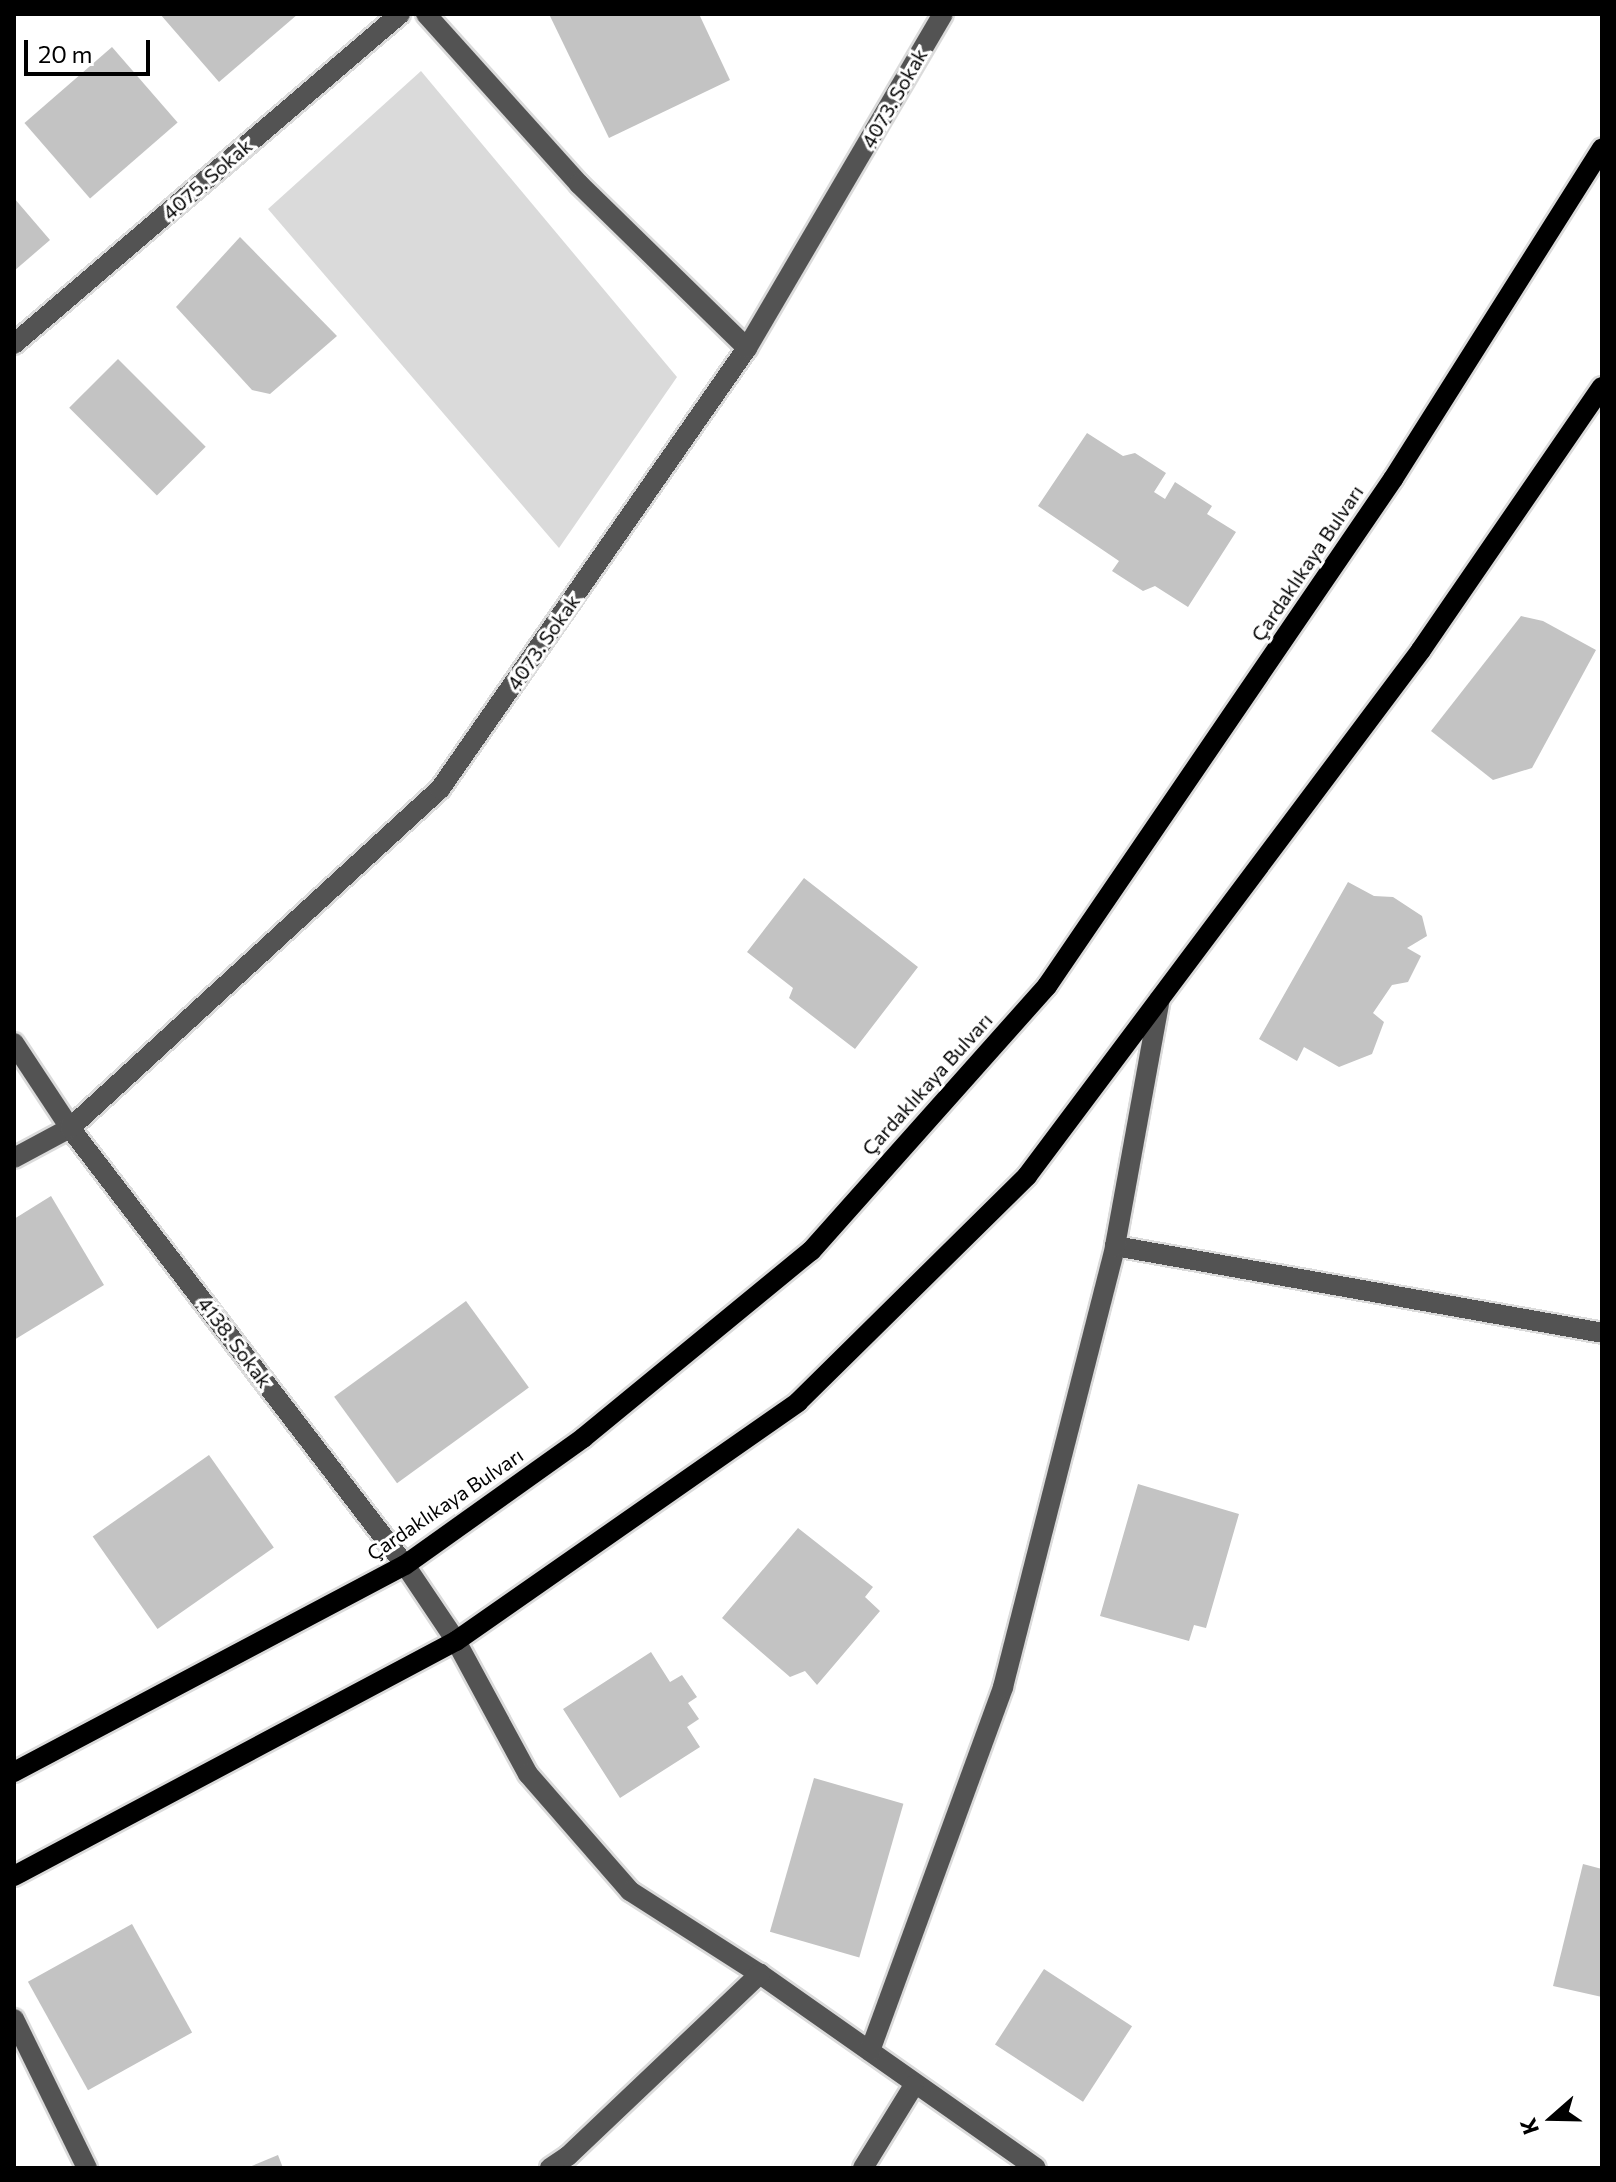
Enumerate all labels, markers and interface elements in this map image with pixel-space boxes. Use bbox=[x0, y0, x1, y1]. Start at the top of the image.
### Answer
scale bar bbox=[28, 24, 154, 74]
text: 20 m bbox=[38, 39, 92, 68]
street label: 4073. Sokak bbox=[856, 44, 932, 152]
street label: 4075. Sokak bbox=[157, 134, 257, 224]
street label: Çardaklıkaya Bulvarı bbox=[1246, 480, 1368, 646]
street label: 4073. Sokak bbox=[501, 590, 585, 694]
street label: Çardaklıkaya Bulvarı bbox=[857, 1008, 997, 1160]
street label: 4138. Sokak bbox=[193, 1292, 277, 1392]
street label: Çardaklıkaya Bulvarı bbox=[362, 1443, 528, 1565]
north arrow bbox=[1512, 2078, 1592, 2158]
text: K bbox=[1514, 2115, 1544, 2138]

